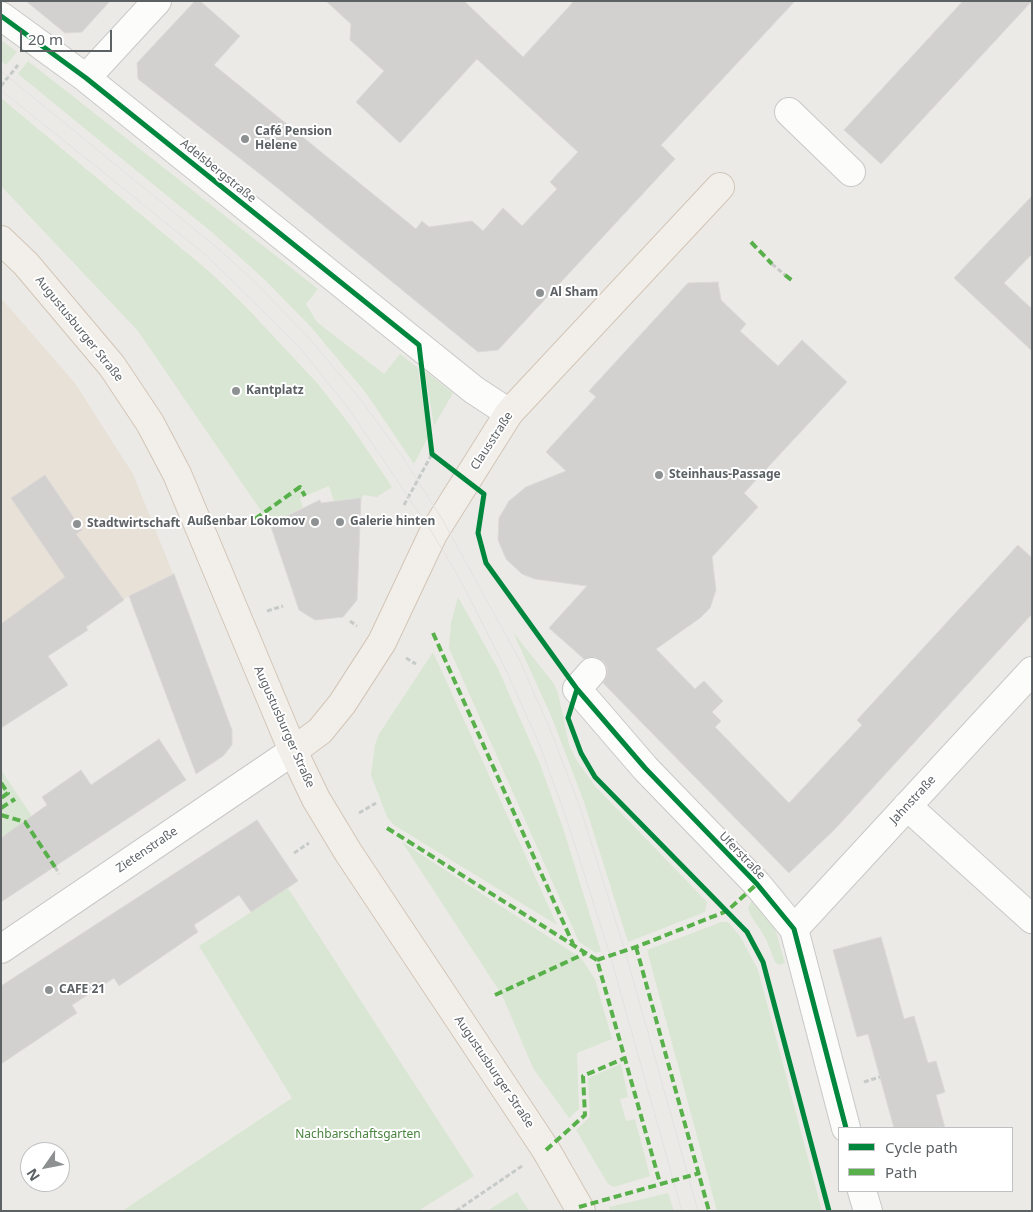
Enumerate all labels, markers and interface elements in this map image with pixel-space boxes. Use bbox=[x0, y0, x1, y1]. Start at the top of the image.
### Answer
scale bar bbox=[22, 20, 115, 52]
text: 20 m bbox=[28, 29, 63, 49]
place label: Café Pension Helene bbox=[255, 125, 332, 153]
marker: Café Pension Helene bbox=[239, 133, 251, 145]
street label: Adelsbergstraße bbox=[177, 136, 259, 206]
street label: Augustusburger Straße bbox=[32, 273, 126, 385]
place label: Al Sham bbox=[550, 286, 598, 300]
marker: Al Sham bbox=[534, 287, 546, 299]
place label: Kantplatz bbox=[246, 384, 304, 398]
marker: Kantplatz bbox=[230, 385, 242, 397]
street label: Clausstraße bbox=[468, 409, 516, 473]
place label: Steinhaus-Passage bbox=[669, 468, 781, 482]
marker: Steinhaus-Passage bbox=[653, 469, 665, 481]
place label: Außenbar Lokomov bbox=[187, 515, 305, 529]
place label: Galerie hinten bbox=[350, 515, 435, 529]
marker: Außenbar Lokomov bbox=[309, 516, 321, 528]
marker: Galerie hinten bbox=[334, 516, 346, 528]
place label: Stadtwirtschaft bbox=[87, 517, 180, 531]
marker: Stadtwirtschaft bbox=[71, 518, 83, 530]
street label: Augustusburger Straße bbox=[251, 664, 317, 790]
street label: Jahnstraße bbox=[887, 773, 939, 827]
street label: Zietenstraße bbox=[113, 824, 181, 876]
street label: Uferstraße bbox=[716, 829, 768, 883]
place label: CAFE 21 bbox=[59, 983, 105, 997]
marker: CAFE 21 bbox=[43, 984, 55, 996]
street label: Augustusburger Straße bbox=[451, 1013, 537, 1131]
legend bbox=[838, 1127, 1013, 1192]
park label: Nachbarschaftsgarten bbox=[295, 1128, 421, 1142]
text: Cycle path bbox=[885, 1137, 958, 1157]
north arrow bbox=[20, 1142, 70, 1192]
text: Path bbox=[885, 1162, 917, 1182]
text: N bbox=[22, 1165, 44, 1185]

